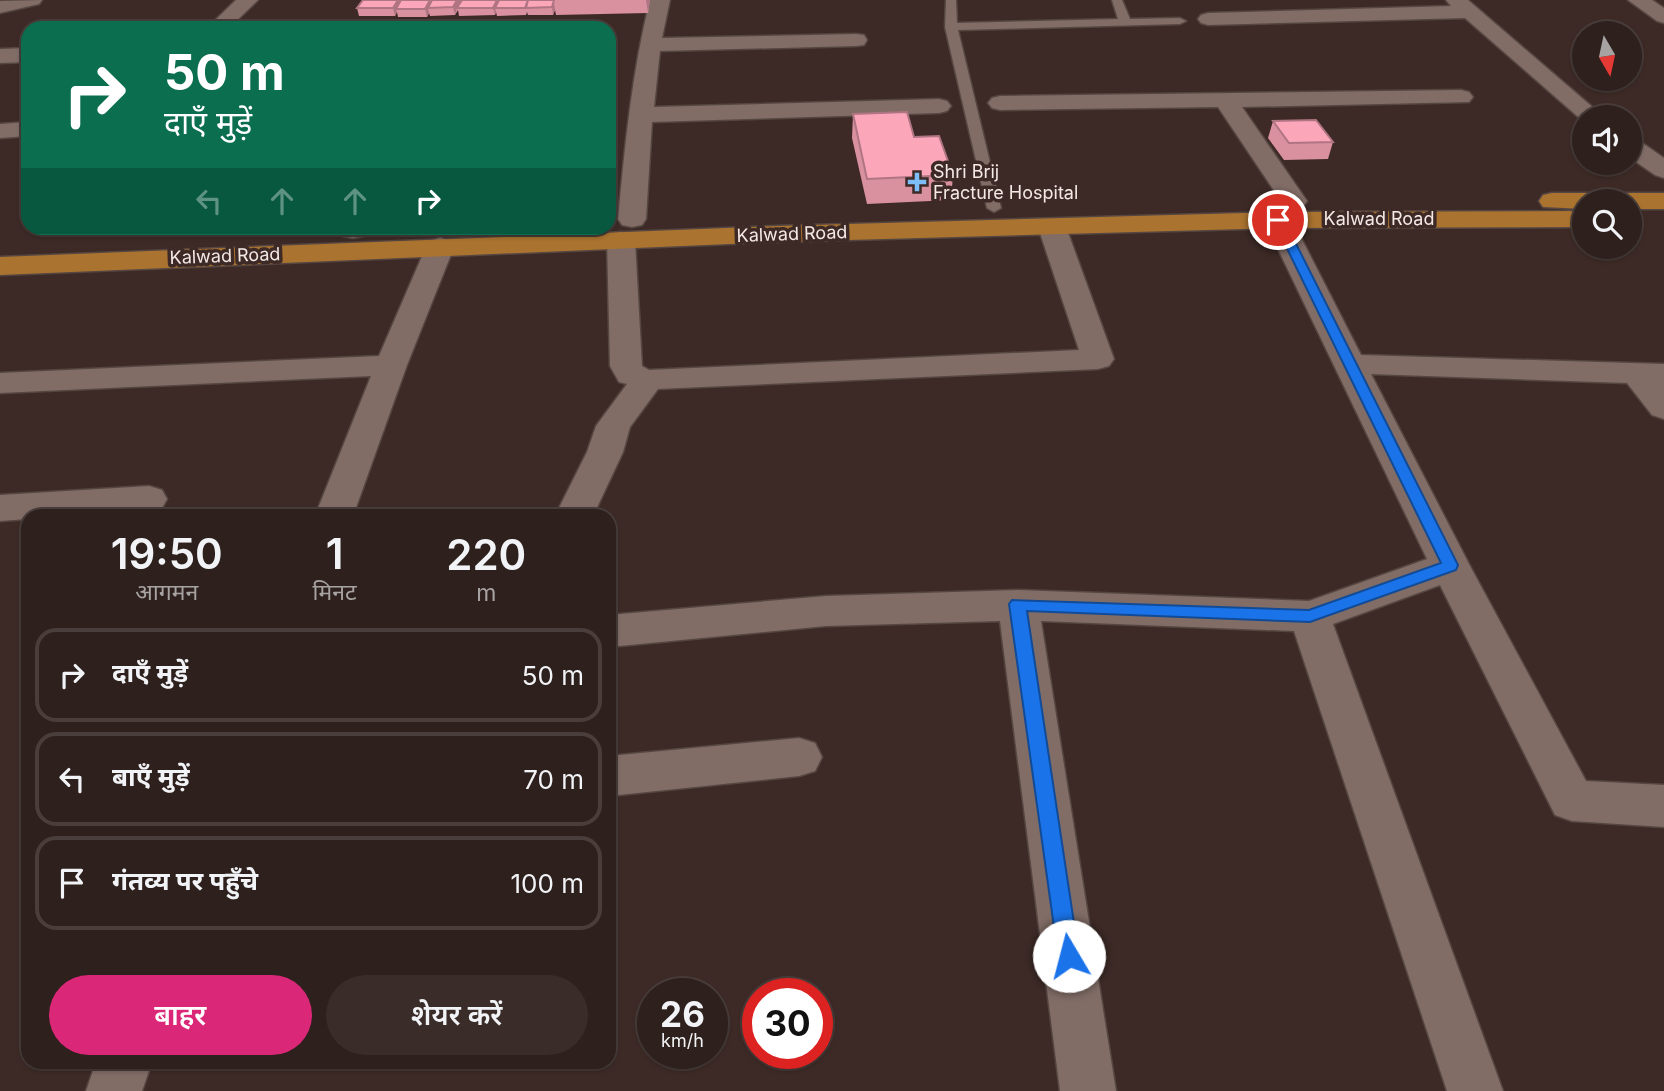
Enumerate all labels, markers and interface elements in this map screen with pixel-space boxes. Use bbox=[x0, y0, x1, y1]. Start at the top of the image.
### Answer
north arrow bbox=[1572, 21, 1642, 91]
map controls bbox=[1572, 21, 1642, 259]
text: 50 m bbox=[164, 43, 285, 102]
icon: right bbox=[49, 49, 140, 140]
text: दाएँ मुड़ें bbox=[164, 103, 252, 142]
button: sound bbox=[1572, 105, 1642, 175]
place label: Shri Brij Fracture Hospital bbox=[933, 161, 1078, 203]
marker: Shri Brij Fracture Hospital bbox=[907, 172, 927, 192]
icon: left bbox=[190, 182, 228, 220]
icon: ahead bbox=[263, 182, 301, 220]
icon: ahead bbox=[336, 182, 374, 220]
icon: right bbox=[409, 182, 447, 220]
button: search bbox=[1572, 189, 1642, 259]
pin bbox=[1248, 190, 1308, 250]
icon: arrive bbox=[1259, 201, 1297, 239]
street label: Kalwad Road bbox=[1324, 208, 1434, 229]
street label: Kalwad Road bbox=[736, 221, 848, 246]
street label: Kalwad Road bbox=[169, 243, 281, 268]
text: 19:50 bbox=[111, 528, 223, 579]
text: 1 bbox=[326, 528, 343, 579]
text: 220 bbox=[446, 529, 526, 580]
text: आगमन bbox=[135, 578, 198, 606]
text: मिनट bbox=[312, 578, 357, 606]
text: m bbox=[476, 579, 496, 607]
icon: right bbox=[53, 656, 91, 694]
text: दाएँ मुड़ें bbox=[112, 657, 188, 688]
text: 50 m bbox=[522, 660, 584, 691]
icon: left bbox=[53, 760, 91, 798]
text: बाएँ मुड़ें bbox=[112, 761, 189, 792]
text: 70 m bbox=[523, 764, 584, 795]
icon: arrive bbox=[53, 864, 91, 902]
text: गंतव्य पर पहुँचे bbox=[112, 865, 258, 896]
text: 100 m bbox=[511, 868, 584, 899]
position arrow bbox=[1032, 919, 1106, 993]
button: बाहर bbox=[49, 975, 312, 1055]
button: शेयर करें bbox=[326, 975, 588, 1055]
speed limit sign: 30 bbox=[742, 978, 833, 1069]
text: 26 bbox=[660, 993, 705, 1035]
text: km/h bbox=[661, 1030, 704, 1051]

